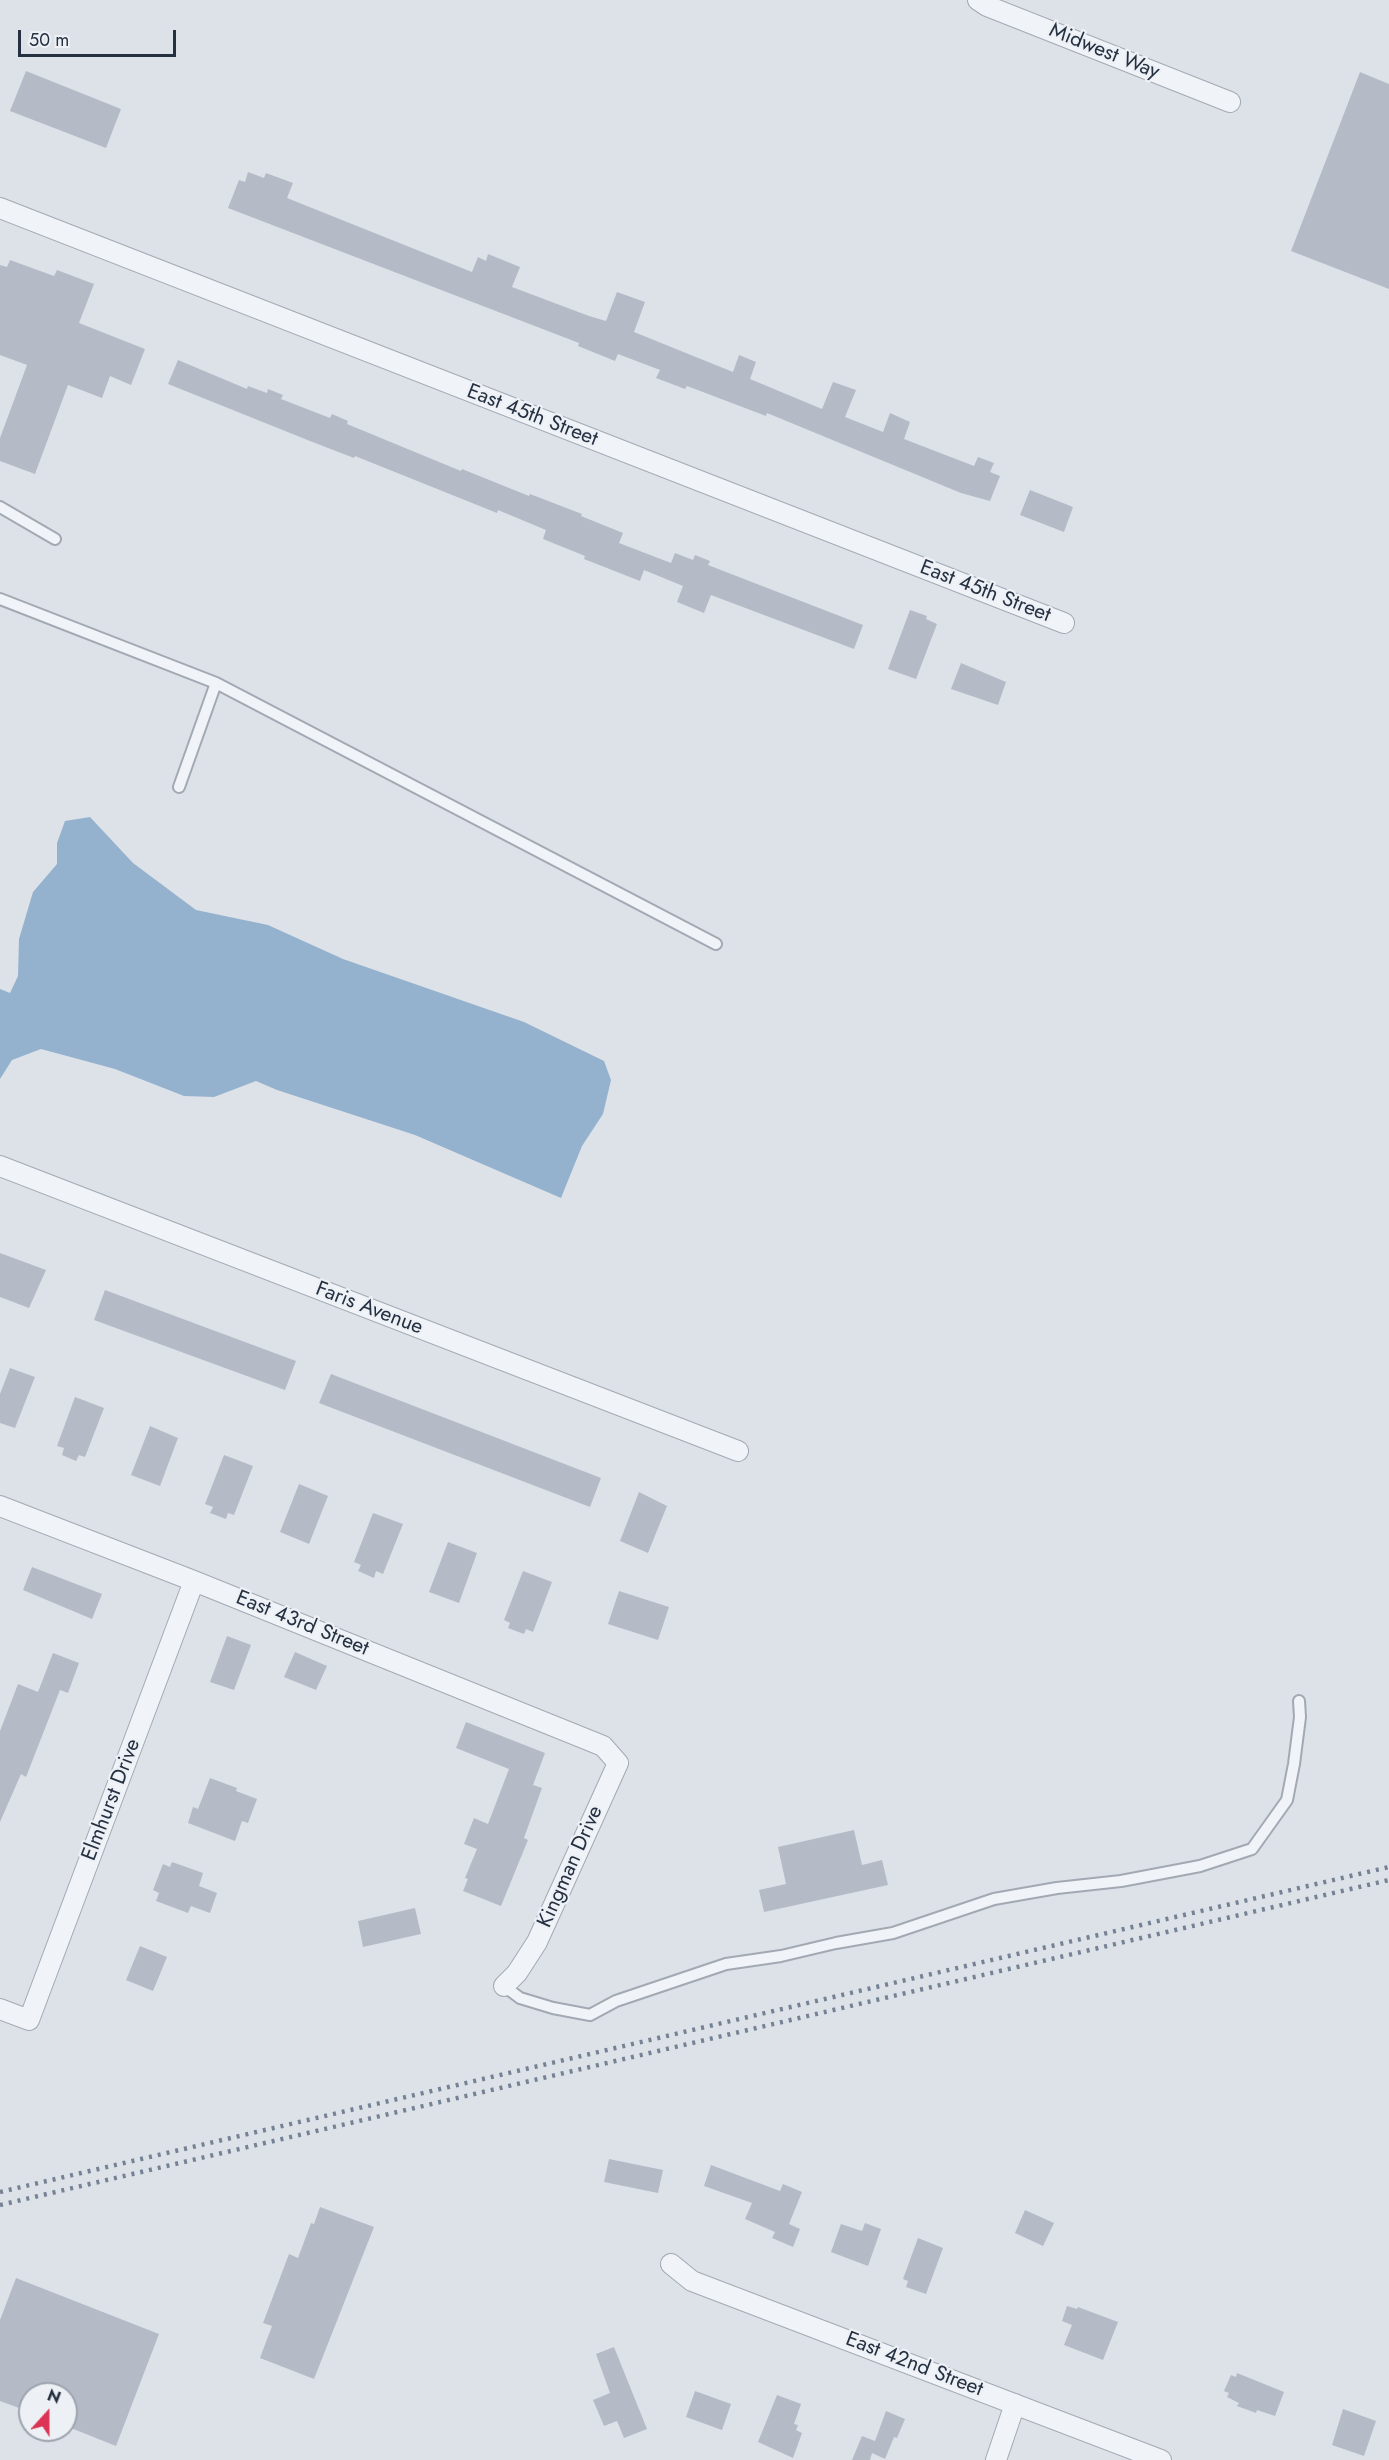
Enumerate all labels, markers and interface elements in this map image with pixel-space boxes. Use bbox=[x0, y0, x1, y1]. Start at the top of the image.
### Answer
scale bar bbox=[21, 18, 178, 56]
street label: Midwest Way bbox=[1045, 18, 1163, 86]
text: 50 m bbox=[29, 27, 69, 53]
street label: East 45th Street bbox=[463, 380, 601, 452]
street label: East 45th Street bbox=[916, 556, 1054, 628]
street label: Faris Avenue bbox=[312, 1277, 426, 1341]
street label: East 43rd Street bbox=[232, 1586, 372, 1662]
street label: Elmhurst Drive bbox=[77, 1736, 147, 1864]
street label: Kingman Drive bbox=[533, 1802, 609, 1932]
street label: East 42nd Street bbox=[842, 2327, 986, 2403]
north arrow bbox=[18, 2382, 78, 2442]
text: N bbox=[44, 2384, 64, 2410]

